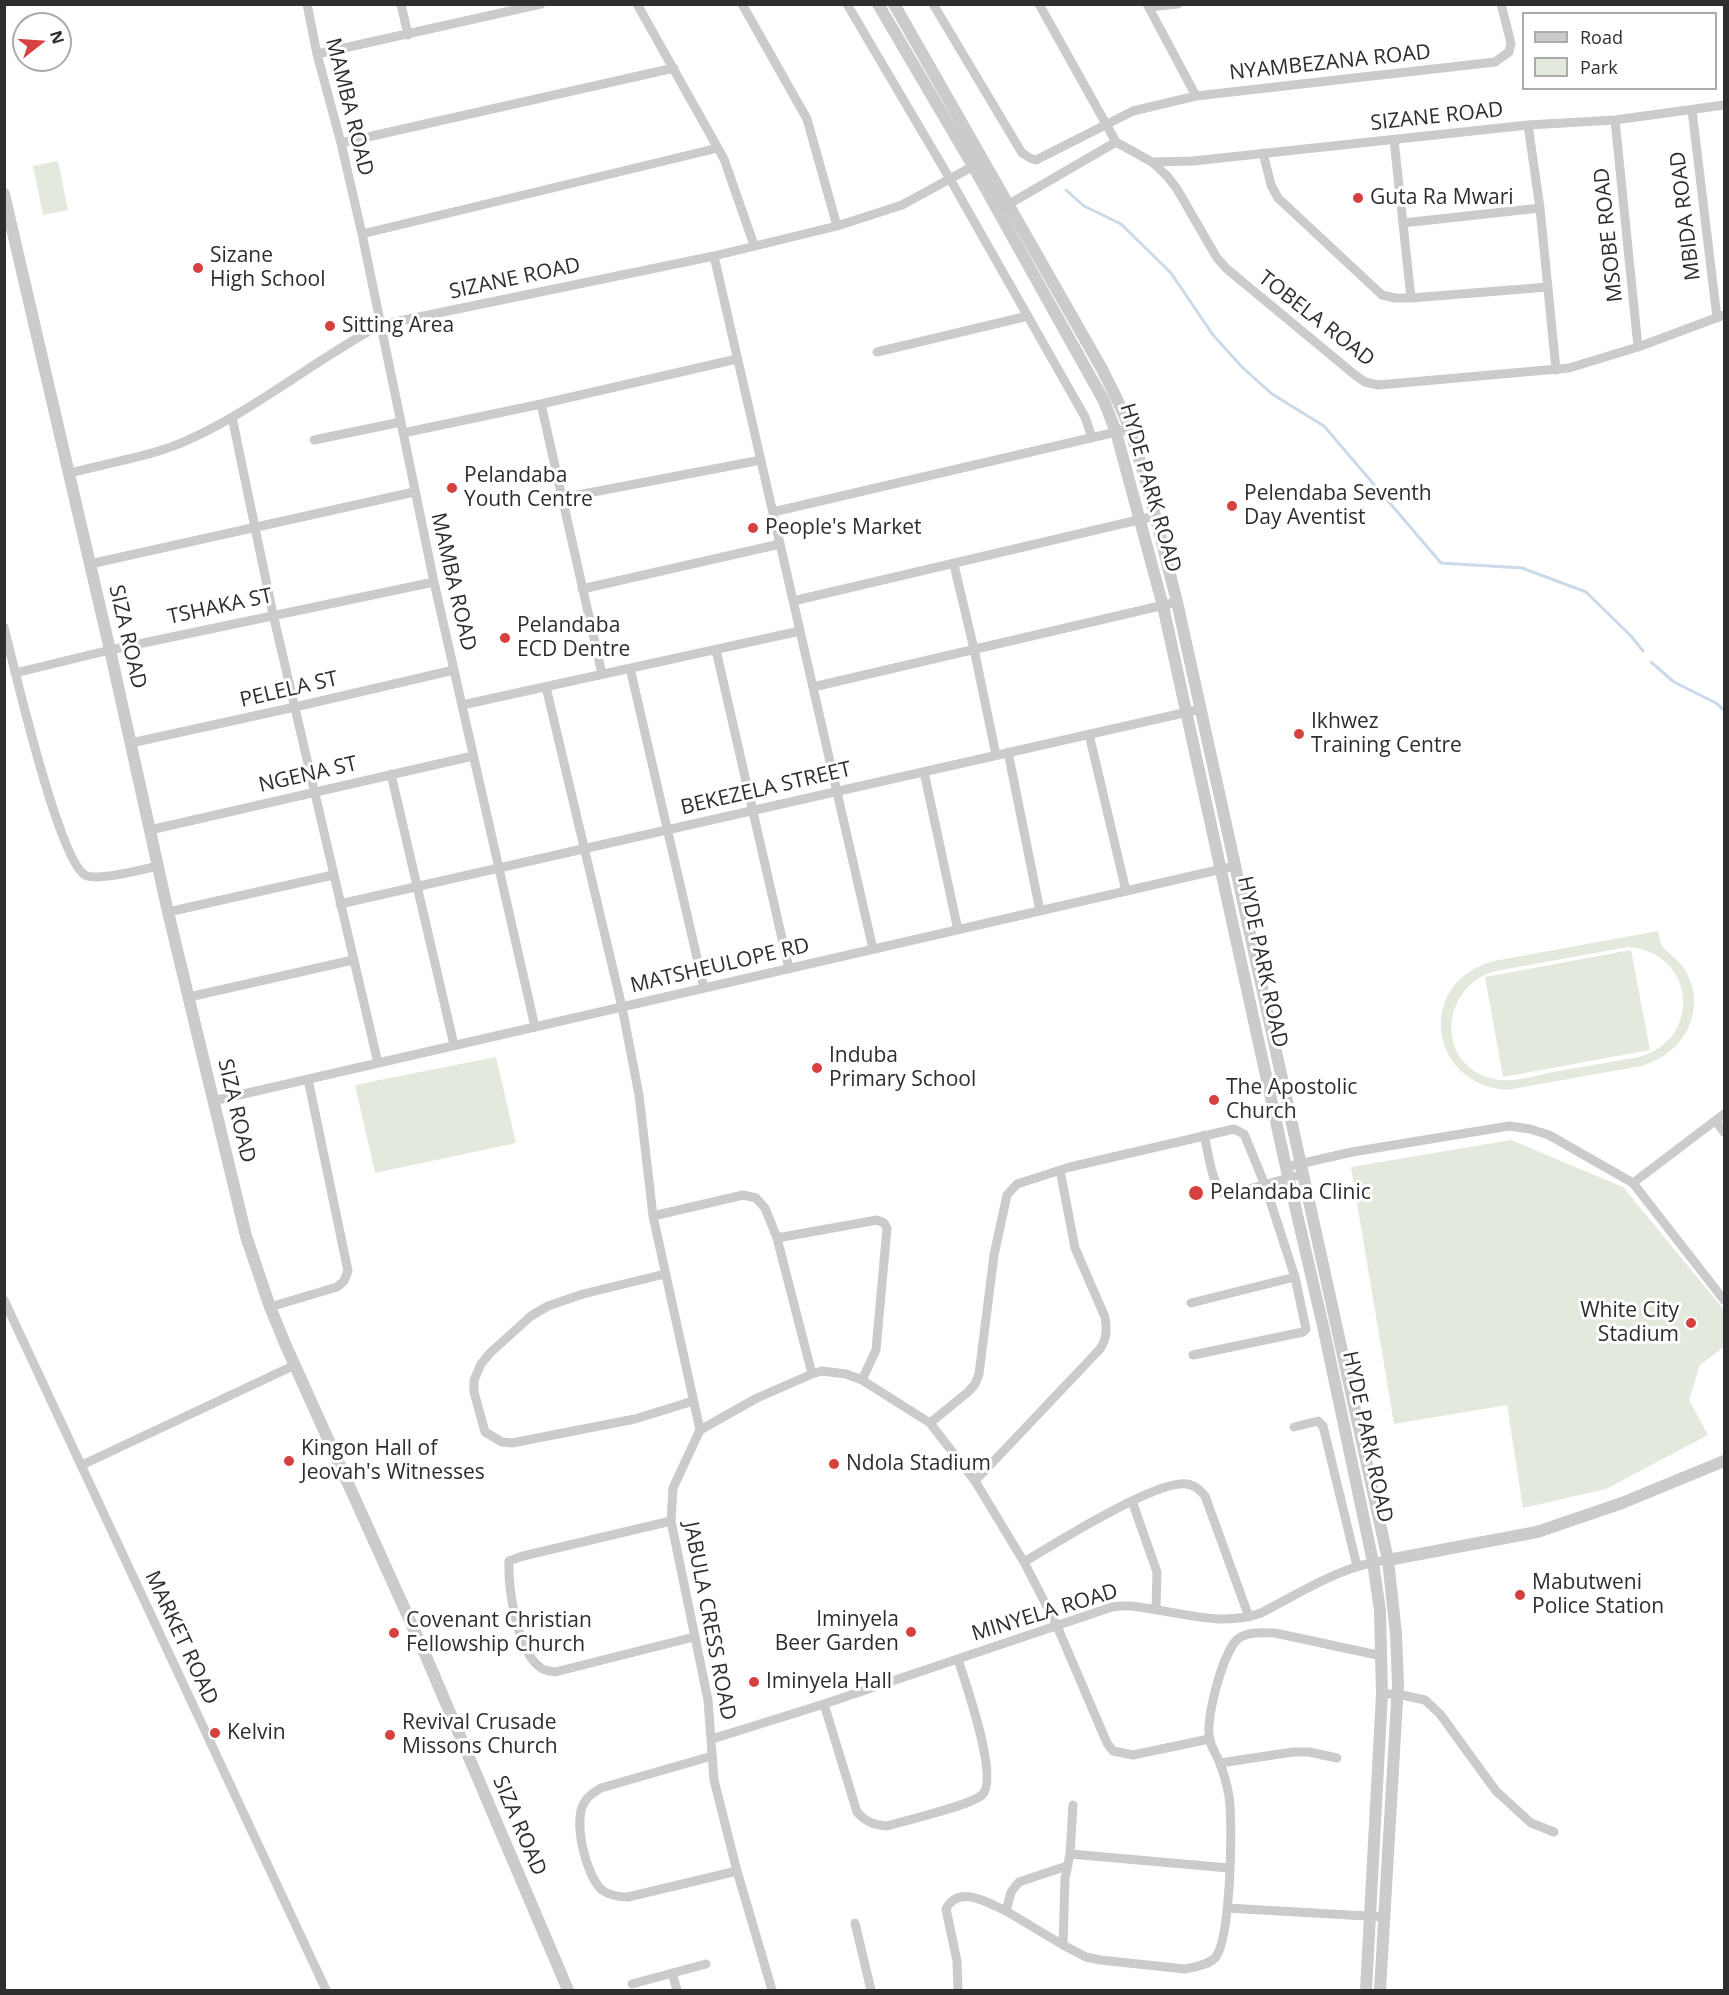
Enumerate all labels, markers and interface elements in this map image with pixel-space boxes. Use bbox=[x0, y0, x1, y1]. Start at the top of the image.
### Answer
north arrow bbox=[12, 12, 72, 72]
legend bbox=[1522, 12, 1717, 90]
text: Road bbox=[1580, 25, 1623, 49]
text: N bbox=[45, 28, 70, 47]
street label: MAMBA ROAD bbox=[320, 35, 378, 179]
street label: NYAMBEZANA ROAD bbox=[1228, 40, 1432, 86]
text: Park bbox=[1580, 55, 1618, 79]
street label: SIZANE ROAD bbox=[1369, 97, 1505, 137]
street label: MBIDA ROAD bbox=[1666, 150, 1706, 282]
street label: MSOBE ROAD bbox=[1589, 166, 1629, 304]
place label: Guta Ra Mwari bbox=[1370, 185, 1514, 211]
marker: Guta Ra Mwari bbox=[1351, 191, 1365, 205]
place label: Sizane High School bbox=[210, 243, 326, 293]
street label: SIZANE ROAD bbox=[447, 253, 583, 305]
marker: Sizane High School bbox=[191, 261, 205, 275]
street label: TOBELA ROAD bbox=[1253, 266, 1379, 372]
place label: Sitting Area bbox=[342, 313, 454, 339]
marker: Sitting Area bbox=[323, 319, 337, 333]
street label: HYDE PARK ROAD bbox=[1114, 401, 1186, 575]
place label: Pelandaba Youth Centre bbox=[464, 463, 593, 513]
marker: Pelandaba Youth Centre bbox=[445, 481, 459, 495]
place label: Pelendaba Seventh Day Aventist bbox=[1244, 481, 1432, 531]
marker: Pelendaba Seventh Day Aventist bbox=[1225, 499, 1239, 513]
street label: MAMBA ROAD bbox=[425, 510, 481, 654]
place label: People's Market bbox=[765, 515, 922, 541]
marker: People's Market bbox=[746, 521, 760, 535]
street label: SIZA ROAD bbox=[103, 583, 151, 691]
street label: TSHAKA ST bbox=[165, 584, 275, 630]
place label: Pelandaba ECD Dentre bbox=[517, 613, 630, 663]
marker: Pelandaba ECD Dentre bbox=[498, 631, 512, 645]
street label: PELELA ST bbox=[238, 667, 340, 713]
place label: Ikhwez Training Centre bbox=[1311, 709, 1462, 759]
marker: Ikhwez Training Centre bbox=[1292, 727, 1306, 741]
street label: NGENA ST bbox=[256, 751, 360, 799]
street label: BEKEZELA STREET bbox=[678, 757, 854, 821]
street label: HYDE PARK ROAD bbox=[1232, 874, 1292, 1050]
street label: MATSHEULOPE RD bbox=[628, 933, 812, 999]
place label: Induba Primary School bbox=[829, 1043, 976, 1093]
street label: SIZA ROAD bbox=[212, 1057, 260, 1165]
marker: Induba Primary School bbox=[810, 1061, 824, 1075]
place label: The Apostolic Church bbox=[1226, 1075, 1357, 1125]
marker: The Apostolic Church bbox=[1207, 1093, 1221, 1107]
place label: Pelandaba Clinic bbox=[1210, 1180, 1371, 1206]
marker: Pelandaba Clinic bbox=[1187, 1184, 1205, 1202]
place label: White City Stadium bbox=[1580, 1298, 1679, 1348]
marker: White City Stadium bbox=[1684, 1316, 1698, 1330]
street label: HYDE PARK ROAD bbox=[1337, 1349, 1397, 1525]
place label: Kingon Hall of Jeovah's Witnesses bbox=[301, 1436, 485, 1486]
place label: Ndola Stadium bbox=[846, 1451, 991, 1477]
marker: Kingon Hall of Jeovah's Witnesses bbox=[282, 1454, 296, 1468]
marker: Ndola Stadium bbox=[827, 1457, 841, 1471]
street label: JABULA CRESS ROAD bbox=[677, 1520, 741, 1722]
street label: MARKET ROAD bbox=[139, 1567, 223, 1709]
place label: Mabutweni Police Station bbox=[1532, 1570, 1664, 1620]
street label: MINYELA ROAD bbox=[969, 1579, 1121, 1647]
marker: Mabutweni Police Station bbox=[1513, 1588, 1527, 1602]
place label: Iminyela Beer Garden bbox=[775, 1607, 899, 1657]
place label: Covenant Christian Fellowship Church bbox=[406, 1608, 592, 1658]
marker: Iminyela Beer Garden bbox=[904, 1625, 918, 1639]
marker: Covenant Christian Fellowship Church bbox=[387, 1626, 401, 1640]
place label: Iminyela Hall bbox=[766, 1669, 892, 1695]
marker: Iminyela Hall bbox=[747, 1675, 761, 1689]
place label: Revival Crusade Missons Church bbox=[402, 1710, 558, 1760]
place label: Kelvin bbox=[227, 1720, 286, 1746]
marker: Kelvin bbox=[208, 1726, 222, 1740]
marker: Revival Crusade Missons Church bbox=[383, 1728, 397, 1742]
street label: SIZA ROAD bbox=[487, 1772, 551, 1880]

